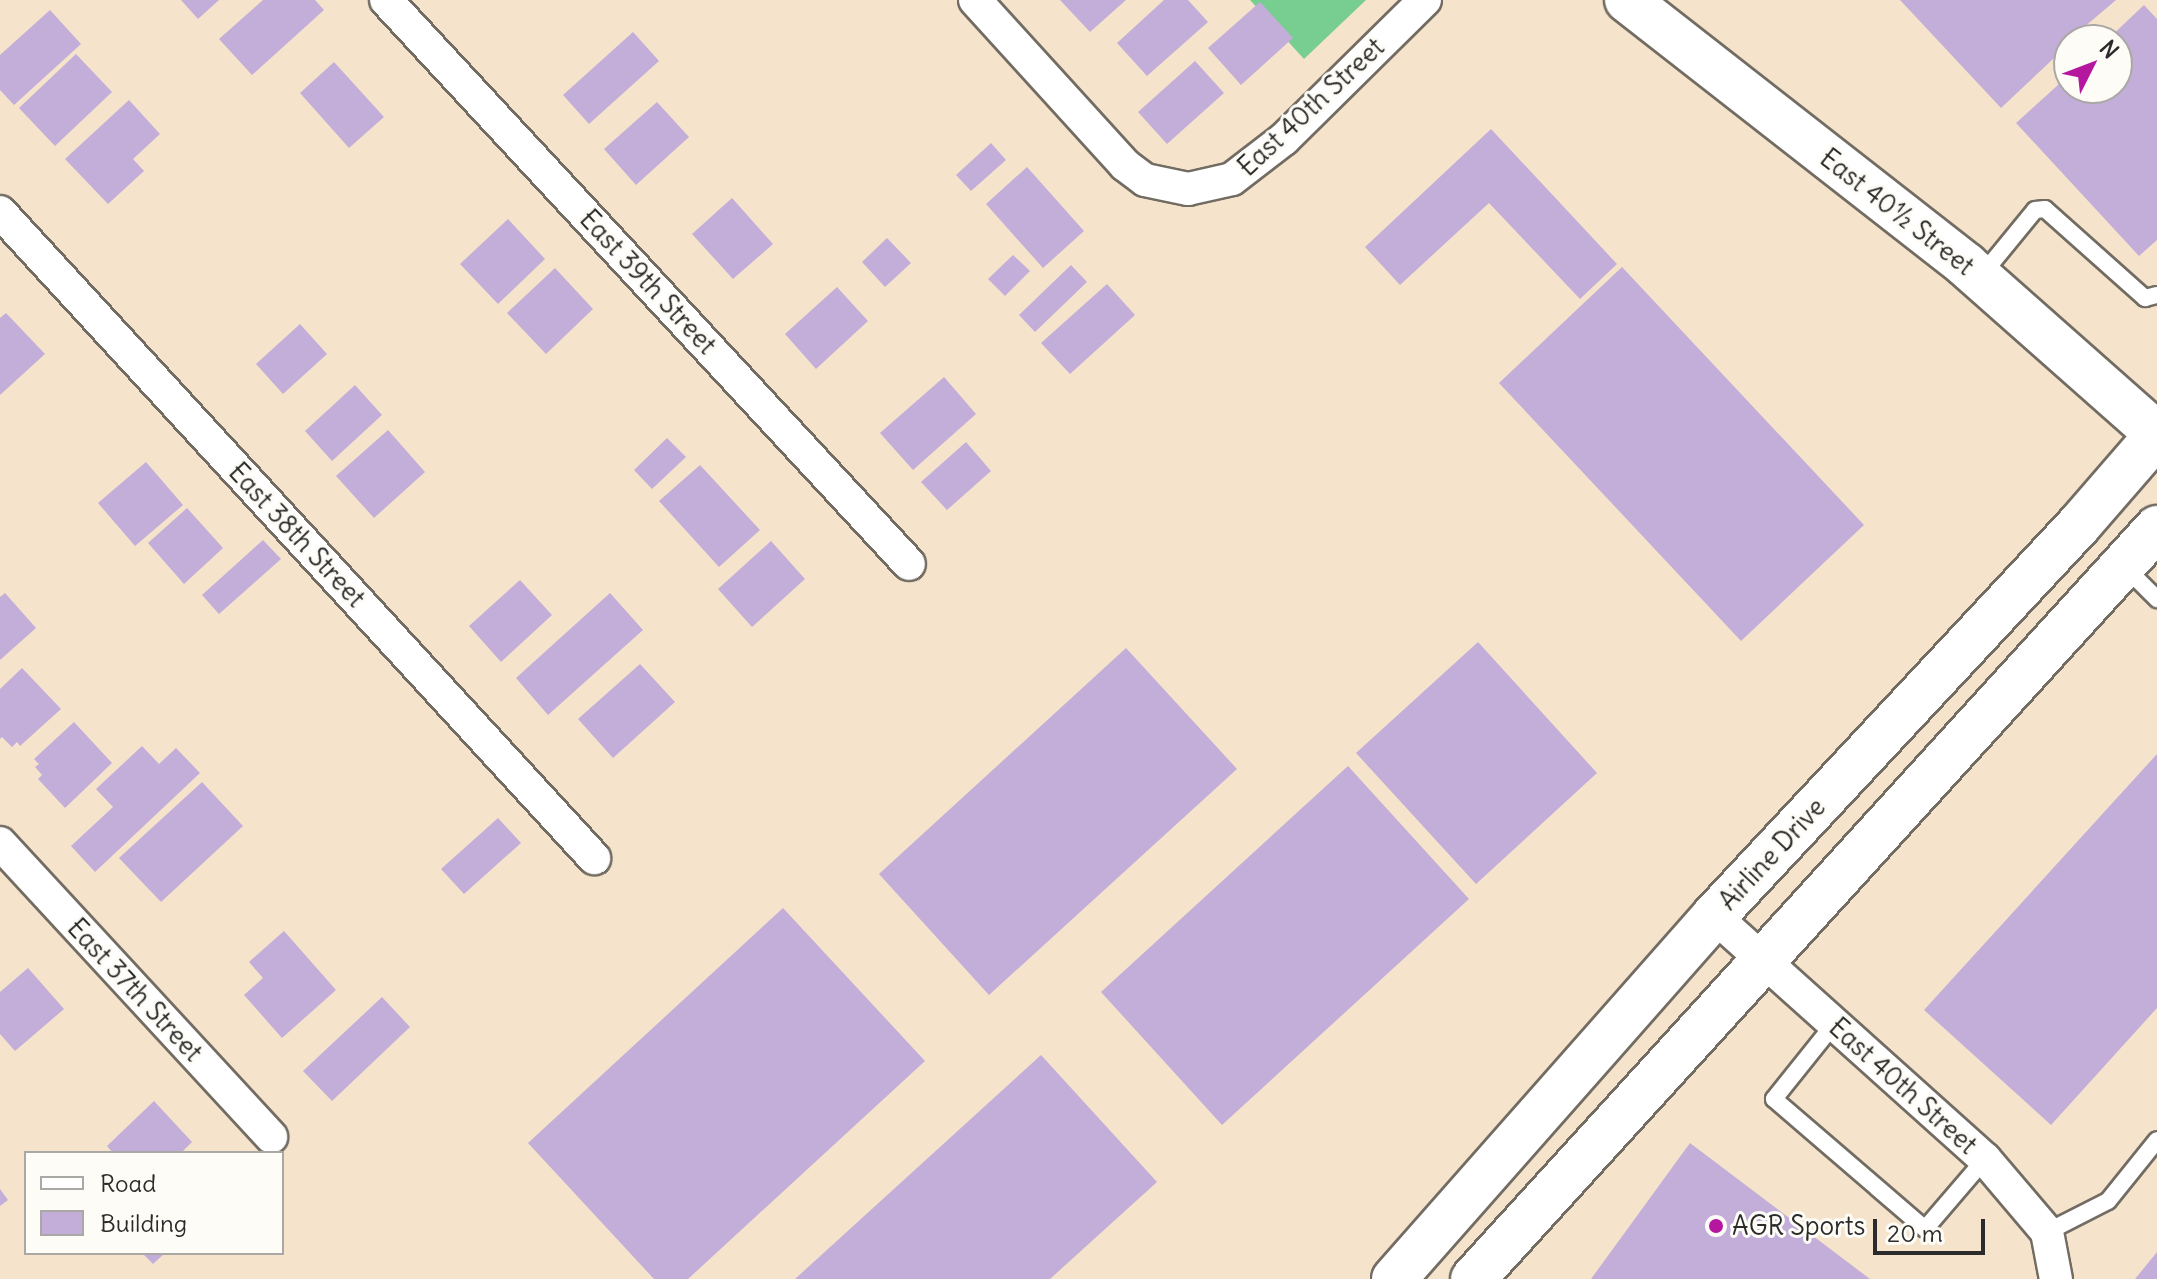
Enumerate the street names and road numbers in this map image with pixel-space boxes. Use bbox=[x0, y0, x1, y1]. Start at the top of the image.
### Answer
street label: East 40th Street bbox=[1232, 31, 1390, 183]
street label: East 40½ Street bbox=[1814, 142, 1980, 282]
street label: East 39th Street bbox=[573, 203, 723, 361]
street label: East 38th Street bbox=[222, 456, 372, 614]
street label: Airline Drive bbox=[1712, 792, 1832, 916]
street label: East 37th Street bbox=[61, 912, 209, 1068]
street label: East 40th Street bbox=[1823, 1012, 1983, 1160]

